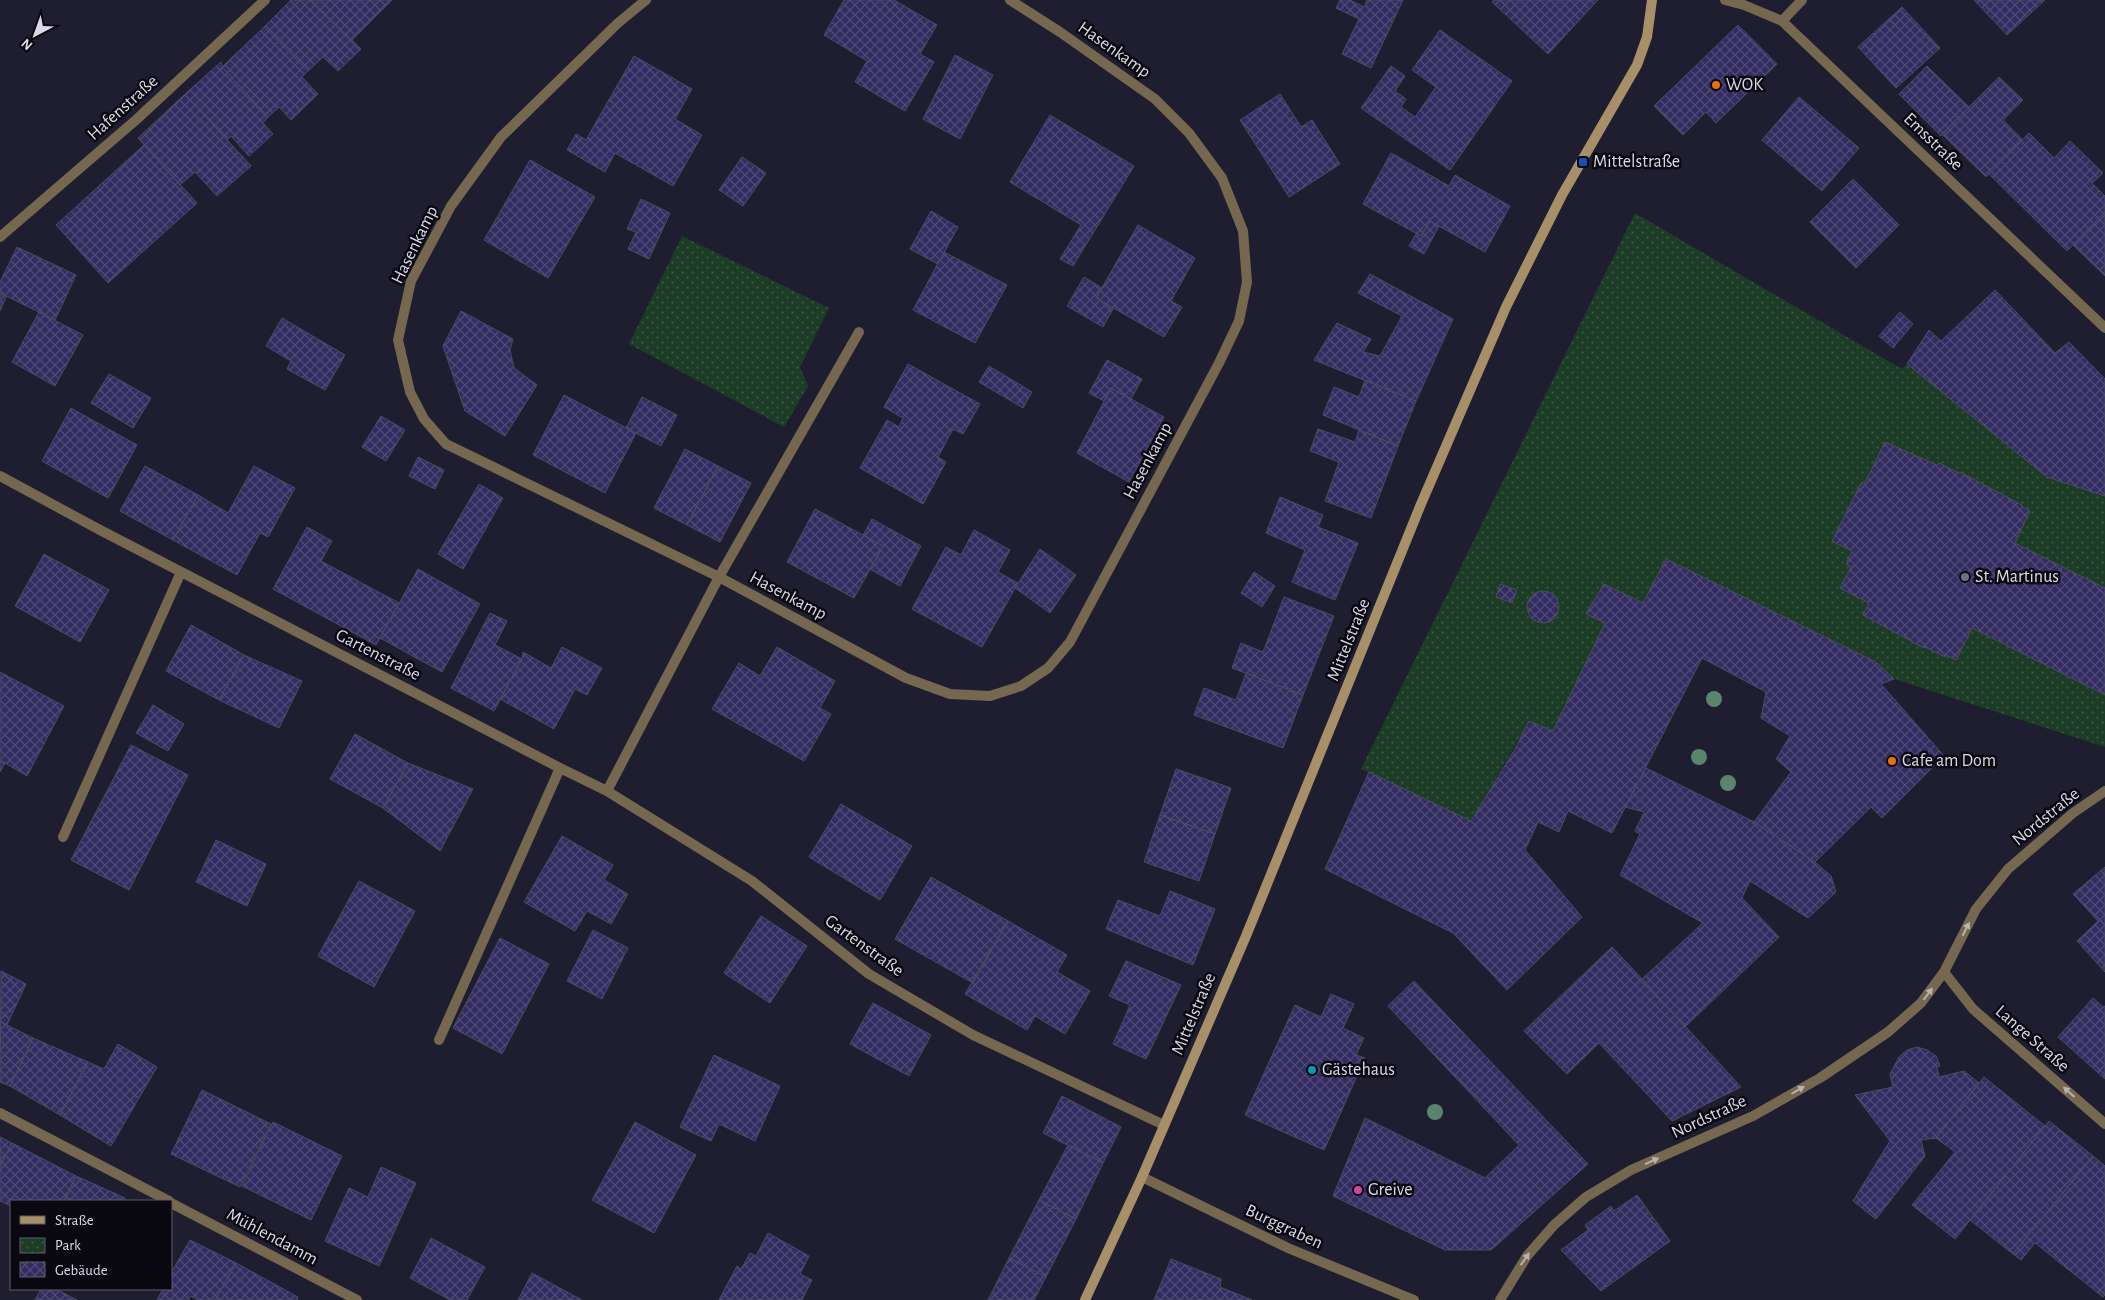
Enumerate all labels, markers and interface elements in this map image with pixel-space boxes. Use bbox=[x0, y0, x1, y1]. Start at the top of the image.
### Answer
north arrow bbox=[10, 10, 60, 60]
street label: Hasenkamp bbox=[1074, 19, 1154, 81]
text: N bbox=[19, 36, 35, 53]
street label: Hafenstraße bbox=[84, 72, 162, 144]
place label: WOK bbox=[1726, 76, 1763, 94]
marker: WOK bbox=[1710, 79, 1722, 91]
street label: Emsstraße bbox=[1900, 110, 1966, 174]
place label: Mittelstraße bbox=[1593, 153, 1680, 171]
marker: Mittelstraße bbox=[1577, 156, 1589, 168]
street label: Hasenkamp bbox=[388, 203, 442, 287]
street label: Hasenkamp bbox=[1120, 420, 1176, 502]
street label: Hasenkamp bbox=[747, 568, 829, 624]
place label: St. Martinus bbox=[1975, 568, 2059, 586]
marker: St. Martinus bbox=[1959, 571, 1971, 583]
street label: Mittelstraße bbox=[1324, 596, 1374, 684]
street label: Gartenstraße bbox=[333, 626, 423, 684]
place label: Cafe am Dom bbox=[1902, 752, 1996, 770]
marker: Cafe am Dom bbox=[1886, 755, 1898, 767]
street label: Nordstraße bbox=[2009, 785, 2083, 849]
street label: Gartenstraße bbox=[821, 912, 907, 980]
one-way arrow bbox=[1962, 922, 1970, 936]
street label: Mittelstraße bbox=[1169, 970, 1219, 1058]
one-way arrow bbox=[1922, 988, 1933, 1001]
street label: Lange Straße bbox=[1992, 1002, 2072, 1076]
place label: Gästehaus bbox=[1322, 1061, 1395, 1079]
marker: Gästehaus bbox=[1306, 1064, 1318, 1076]
one-way arrow bbox=[1792, 1086, 1805, 1095]
one-way arrow bbox=[2063, 1086, 2075, 1098]
street label: Nordstraße bbox=[1669, 1092, 1749, 1142]
one-way arrow bbox=[1645, 1157, 1659, 1165]
place label: Greive bbox=[1368, 1181, 1413, 1199]
marker: Greive bbox=[1352, 1184, 1364, 1196]
legend bbox=[10, 1200, 172, 1290]
street label: Burggraben bbox=[1243, 1201, 1325, 1253]
street label: Mühlendamm bbox=[223, 1205, 321, 1269]
text: Straße bbox=[55, 1213, 94, 1228]
text: Park bbox=[55, 1238, 81, 1253]
one-way arrow bbox=[1520, 1252, 1530, 1265]
text: Gebäude bbox=[55, 1263, 108, 1278]

